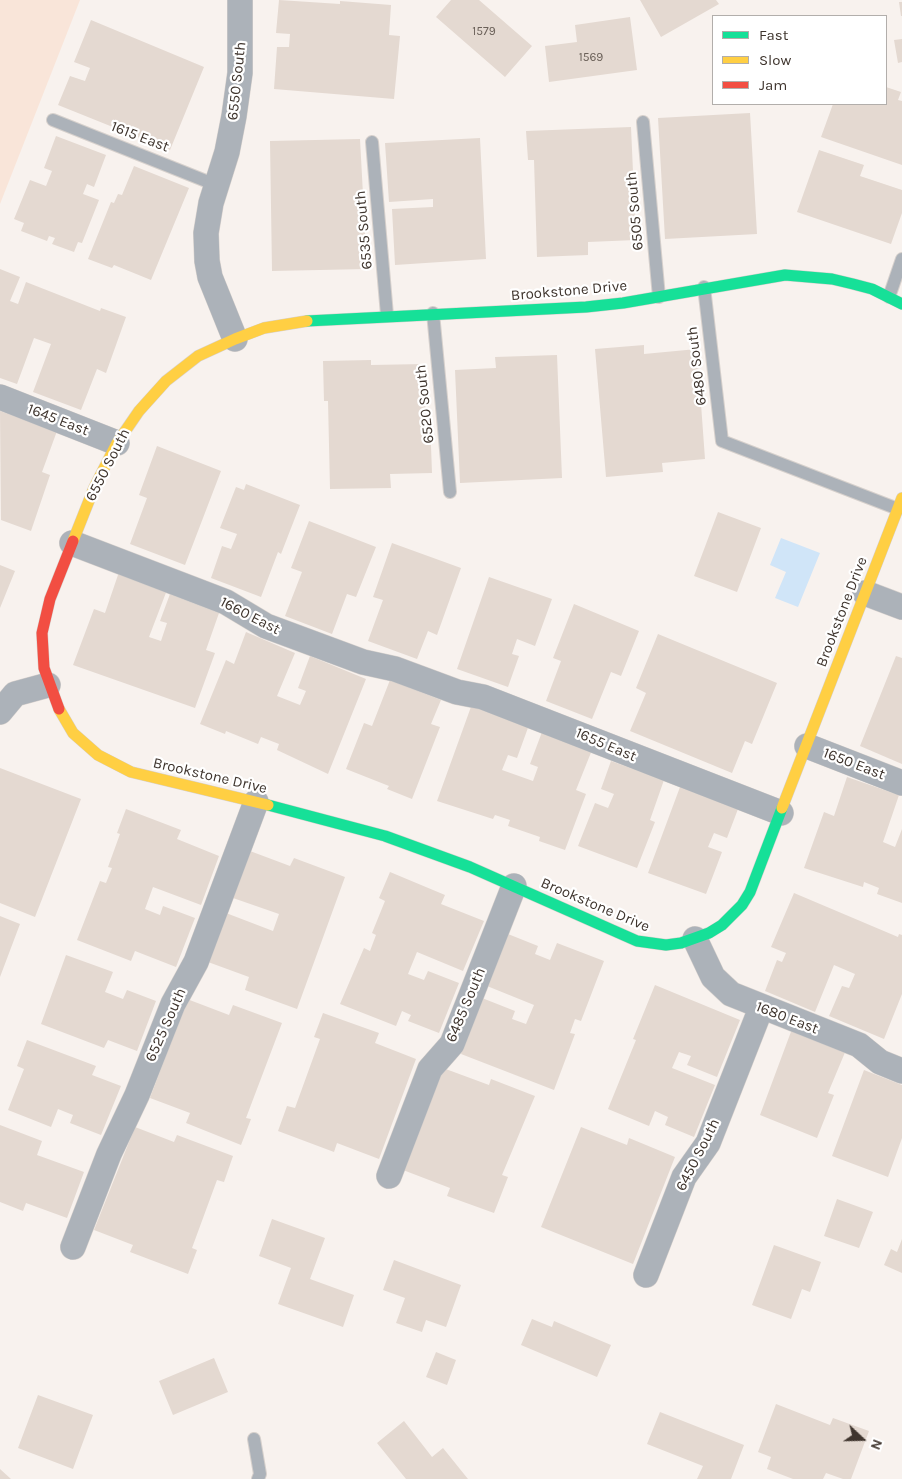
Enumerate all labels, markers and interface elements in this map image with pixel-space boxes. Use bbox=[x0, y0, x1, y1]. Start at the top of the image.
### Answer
legend bbox=[712, 15, 887, 105]
house number: 1579 bbox=[472, 25, 496, 39]
text: Fast bbox=[759, 26, 788, 44]
street label: 6550 South bbox=[224, 41, 250, 121]
house number: 1569 bbox=[579, 51, 603, 65]
text: Slow bbox=[759, 51, 791, 69]
text: Jam bbox=[759, 76, 787, 94]
street label: 1615 East bbox=[108, 118, 172, 156]
street label: 6505 South bbox=[623, 171, 647, 251]
street label: 6535 South bbox=[352, 190, 376, 270]
street label: Brookstone Drive bbox=[510, 277, 628, 305]
street label: 6480 South bbox=[683, 325, 711, 407]
street label: 6520 South bbox=[412, 364, 438, 444]
street label: 1645 East bbox=[25, 400, 91, 440]
street label: 6550 South bbox=[82, 426, 134, 504]
street label: Brookstone Drive bbox=[813, 554, 871, 670]
street label: 1660 East bbox=[217, 593, 283, 639]
street label: 1655 East bbox=[573, 724, 639, 766]
street label: 1650 East bbox=[821, 744, 887, 784]
street label: Brookstone Drive bbox=[151, 754, 269, 798]
street label: Brookstone Drive bbox=[538, 874, 652, 936]
street label: 6485 South bbox=[442, 965, 490, 1045]
street label: 6525 South bbox=[142, 985, 190, 1065]
street label: 1680 East bbox=[753, 998, 821, 1038]
street label: 6450 South bbox=[672, 1116, 724, 1194]
north arrow bbox=[837, 1414, 887, 1464]
text: N bbox=[867, 1437, 886, 1452]

